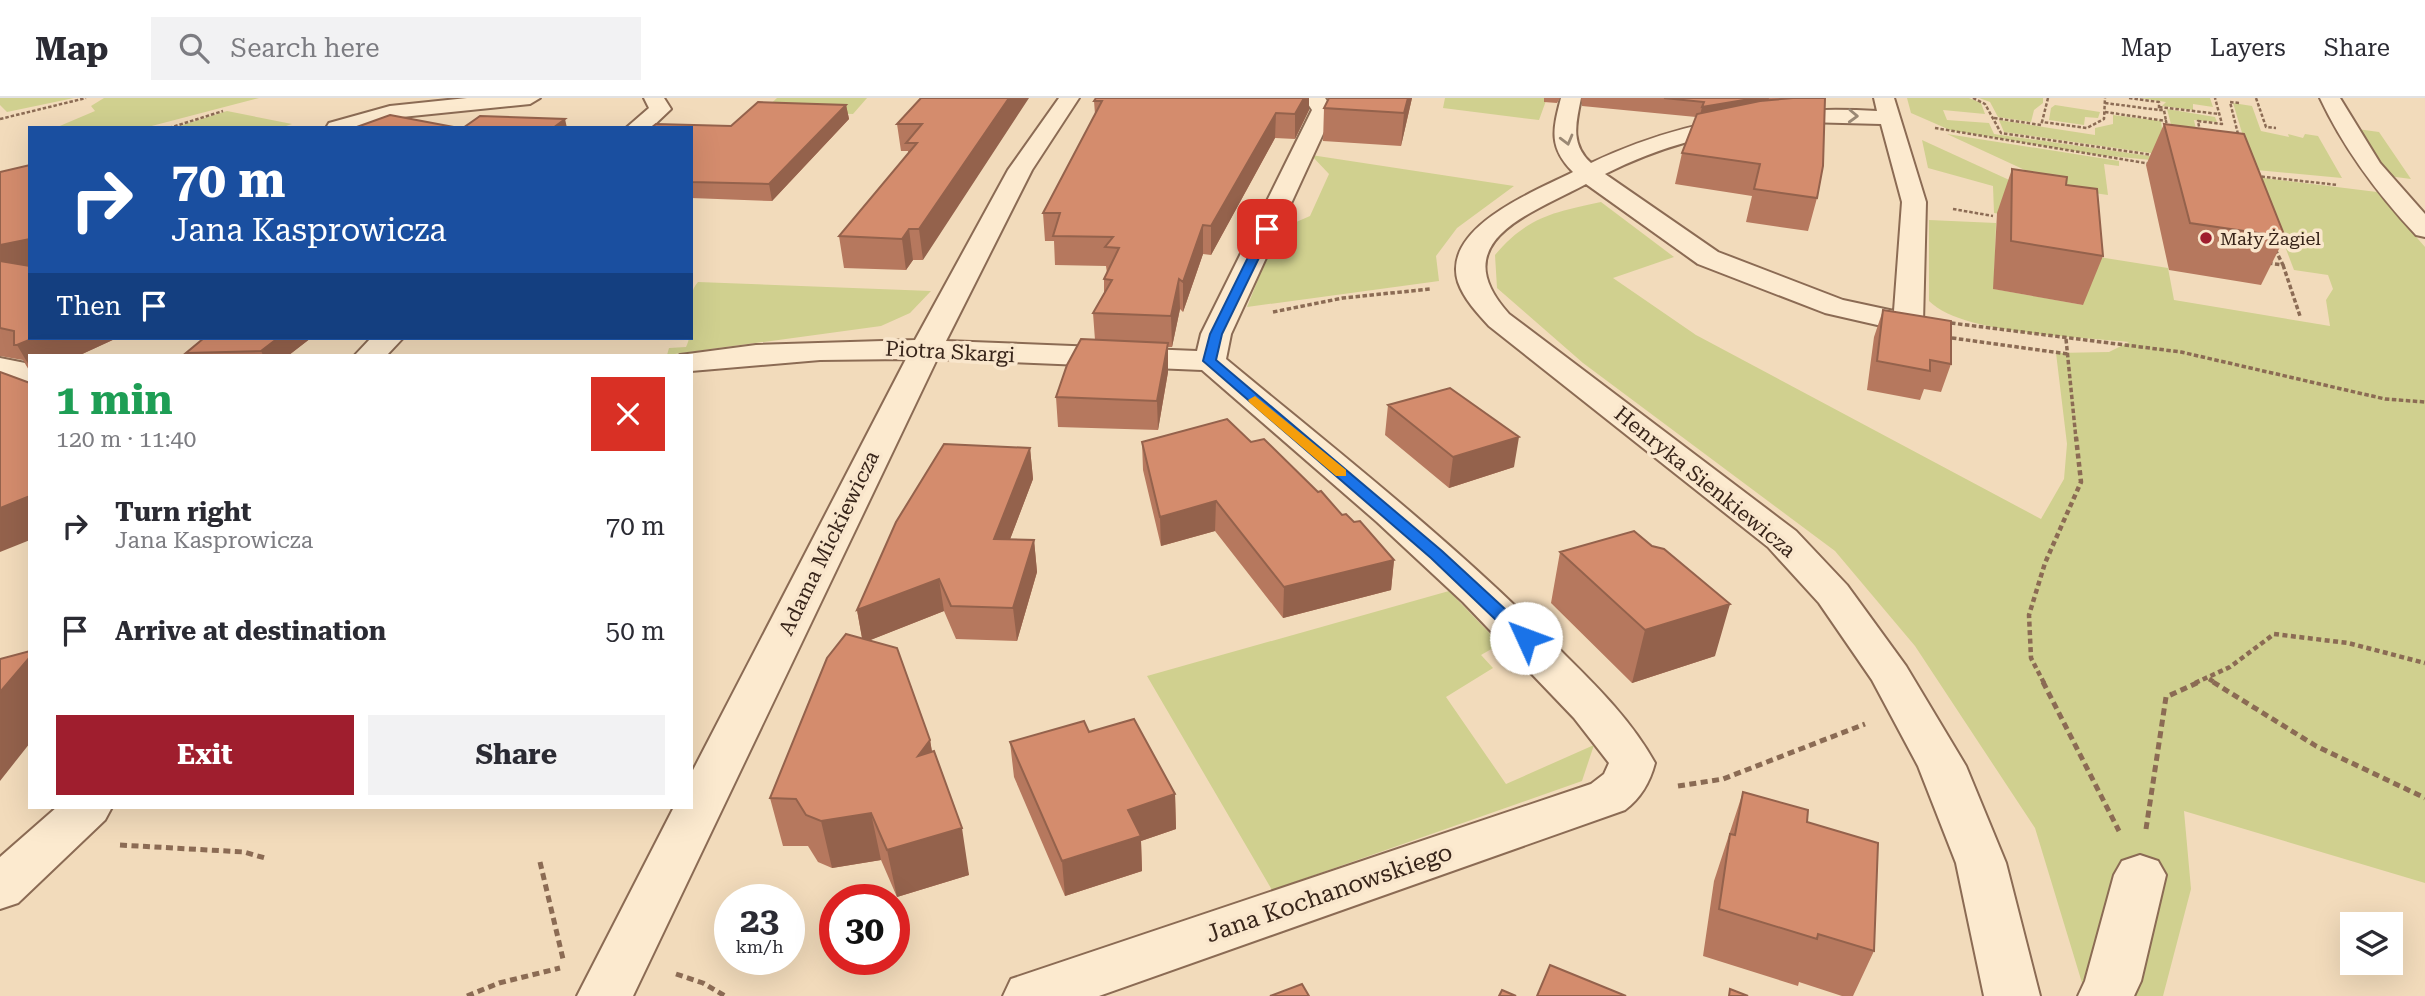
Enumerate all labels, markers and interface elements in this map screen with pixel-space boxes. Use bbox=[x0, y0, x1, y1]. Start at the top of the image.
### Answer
search box bbox=[151, 17, 641, 80]
text: Map bbox=[35, 29, 109, 68]
icon: search bbox=[175, 29, 213, 67]
text: Search here bbox=[231, 33, 380, 63]
text: Map bbox=[2121, 34, 2172, 62]
text: Layers bbox=[2210, 34, 2286, 62]
text: Share bbox=[2324, 34, 2390, 62]
one-way arrow bbox=[1847, 108, 1858, 123]
one-way arrow bbox=[1559, 134, 1573, 146]
text: 70 m bbox=[171, 152, 286, 209]
icon: right bbox=[56, 154, 147, 245]
pin bbox=[1237, 199, 1297, 259]
icon: arrive bbox=[1248, 210, 1286, 248]
text: Jana Kasprowicza bbox=[171, 211, 447, 249]
place label: Mały Żagiel bbox=[2220, 228, 2321, 249]
marker: Mały Żagiel bbox=[2198, 230, 2214, 246]
icon: arrive bbox=[135, 287, 173, 325]
text: Then bbox=[56, 291, 121, 321]
street label: Piotra Skargi bbox=[884, 337, 1016, 367]
text: 1 min bbox=[56, 375, 173, 424]
button: close bbox=[591, 377, 665, 451]
street label: Henryka Sienkiewicza bbox=[1610, 402, 1801, 563]
text: 120 m · 11:40 bbox=[56, 426, 196, 453]
street label: Adama Mickiewicza bbox=[774, 446, 884, 639]
text: Turn right bbox=[115, 497, 251, 527]
icon: right bbox=[56, 507, 94, 545]
text: 70 m bbox=[606, 511, 665, 541]
text: Jana Kasprowicza bbox=[115, 527, 313, 554]
position arrow bbox=[1489, 601, 1563, 675]
icon: arrive bbox=[56, 612, 94, 650]
text: Arrive at destination bbox=[115, 616, 386, 646]
text: 50 m bbox=[606, 616, 665, 646]
button: Exit bbox=[56, 715, 354, 795]
button: Share bbox=[368, 715, 665, 795]
street label: Jana Kochanowskiego bbox=[1202, 838, 1456, 948]
speed limit sign: 30 bbox=[819, 884, 910, 975]
text: 23 bbox=[740, 900, 779, 941]
map controls bbox=[2340, 912, 2403, 975]
button: layers bbox=[2340, 912, 2403, 975]
text: km/h bbox=[735, 936, 784, 957]

